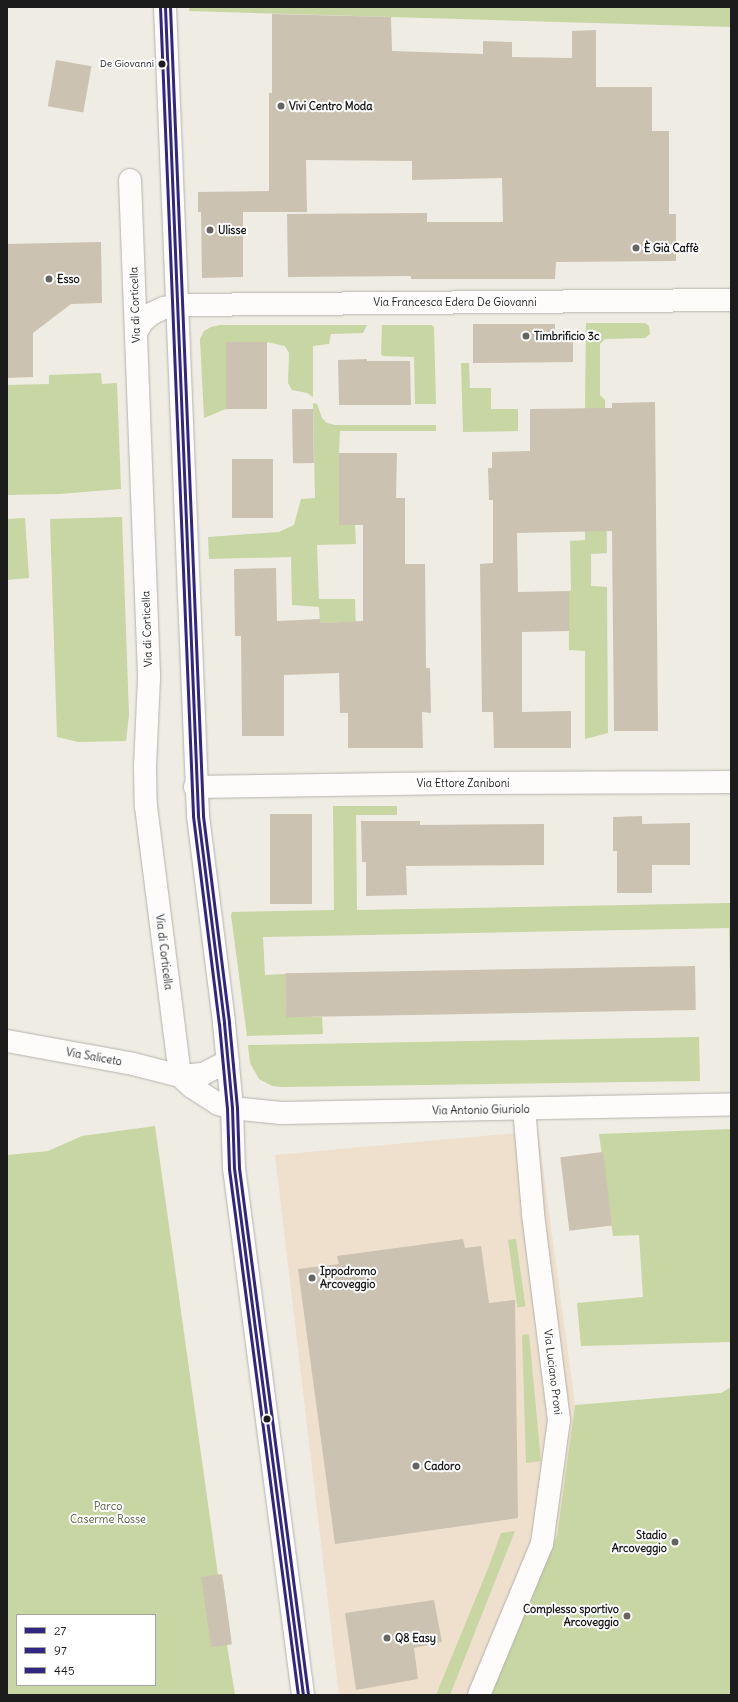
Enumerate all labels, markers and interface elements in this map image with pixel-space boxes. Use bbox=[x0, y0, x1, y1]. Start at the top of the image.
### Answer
place label: De Giovanni bbox=[100, 58, 154, 70]
marker: De Giovanni bbox=[157, 59, 167, 69]
place label: Vivi Centro Moda bbox=[289, 99, 373, 113]
marker: Vivi Centro Moda bbox=[276, 101, 286, 111]
place label: Ulisse bbox=[218, 223, 246, 237]
marker: Ulisse bbox=[205, 225, 215, 235]
place label: È Già Caffè bbox=[644, 241, 699, 255]
marker: È Già Caffè bbox=[631, 243, 641, 253]
street label: Via di Corticella bbox=[127, 267, 143, 343]
place label: Esso bbox=[57, 272, 80, 286]
marker: Esso bbox=[44, 274, 54, 284]
street label: Via Francesca Edera De Giovanni bbox=[373, 295, 537, 309]
place label: Timbrificio 3c bbox=[534, 329, 600, 343]
marker: Timbrificio 3c bbox=[521, 331, 531, 341]
street label: Via di Corticella bbox=[139, 591, 155, 667]
street label: Via Ettore Zaniboni bbox=[416, 776, 510, 790]
street label: Via di Corticella bbox=[153, 913, 175, 991]
street label: Via Saliceto bbox=[65, 1046, 123, 1068]
street label: Via Antonio Giuriolo bbox=[432, 1103, 530, 1117]
place label: Ippodromo Arcoveggio bbox=[320, 1265, 376, 1291]
marker: Ippodromo Arcoveggio bbox=[307, 1273, 317, 1283]
street label: Via Luciano Proni bbox=[541, 1329, 565, 1415]
unlabelled marker bbox=[262, 1414, 272, 1424]
place label: Cadoro bbox=[424, 1459, 461, 1473]
marker: Cadoro bbox=[411, 1461, 421, 1471]
park label: Parco Caserme Rosse bbox=[70, 1500, 146, 1526]
place label: Stadio Arcoveggio bbox=[612, 1529, 667, 1555]
marker: Stadio Arcoveggio bbox=[670, 1537, 680, 1547]
place label: Complesso sportivo Arcoveggio bbox=[523, 1603, 619, 1629]
marker: Complesso sportivo Arcoveggio bbox=[622, 1611, 632, 1621]
legend bbox=[16, 1614, 156, 1686]
text: 27 bbox=[54, 1623, 66, 1638]
place label: Q8 Easy bbox=[395, 1631, 436, 1645]
marker: Q8 Easy bbox=[382, 1633, 392, 1643]
text: 97 bbox=[54, 1643, 67, 1658]
text: 445 bbox=[54, 1663, 75, 1678]

